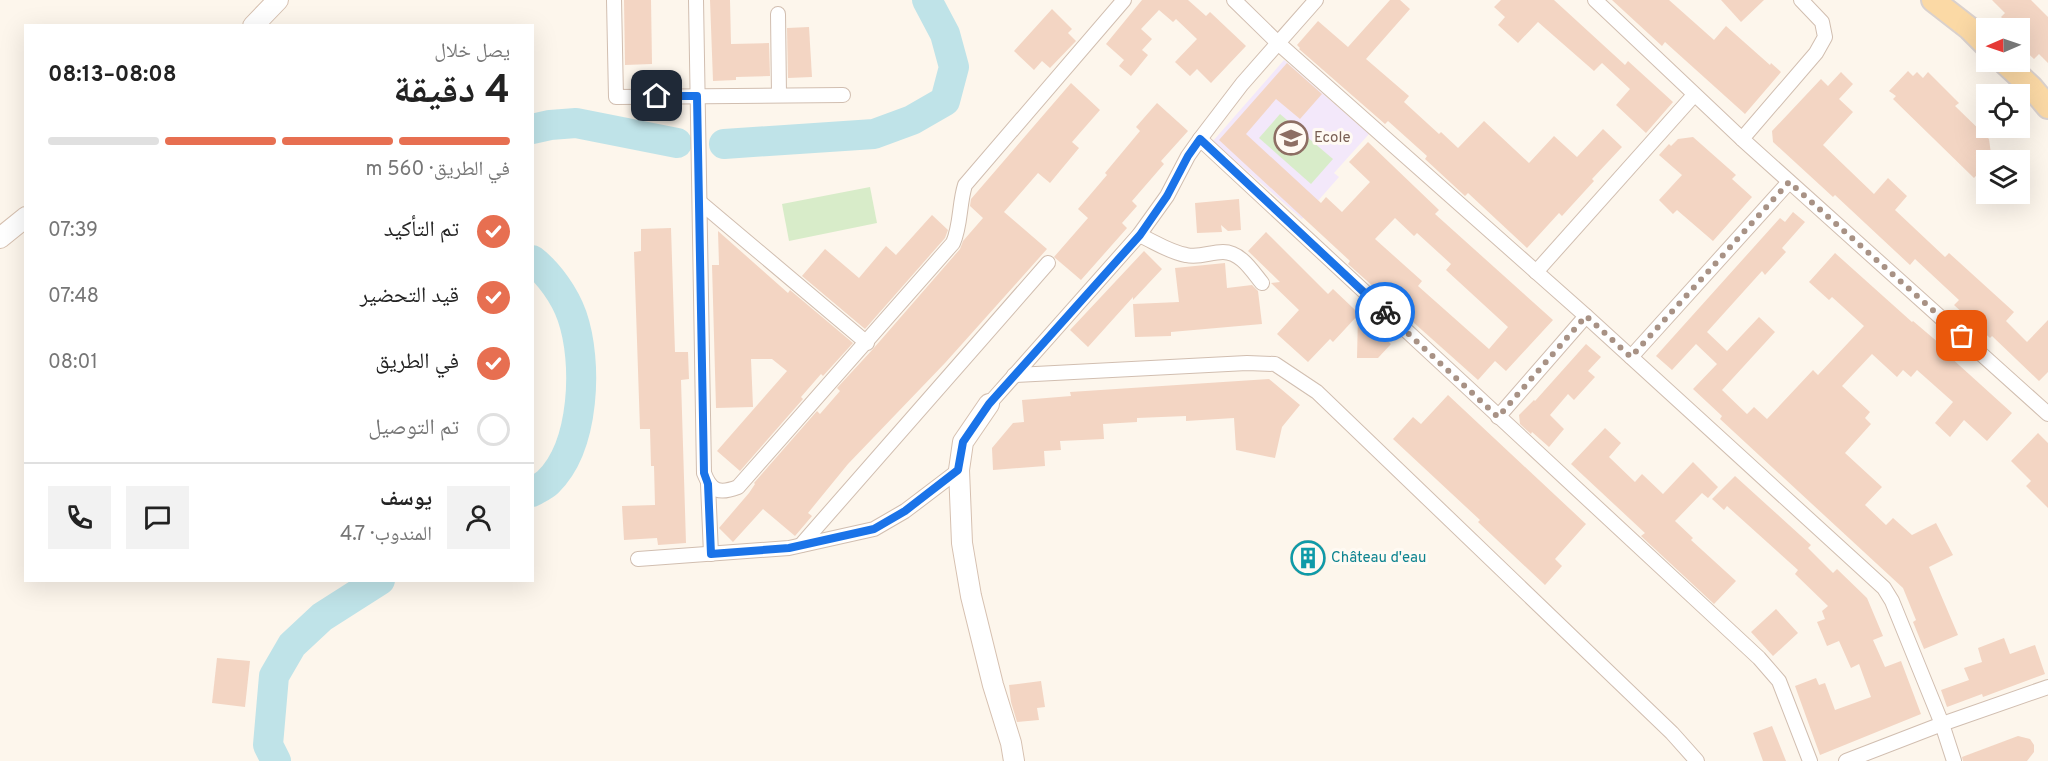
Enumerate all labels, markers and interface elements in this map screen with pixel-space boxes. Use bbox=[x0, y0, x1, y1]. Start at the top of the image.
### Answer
north arrow bbox=[1976, 18, 2030, 72]
map controls bbox=[1976, 18, 2030, 204]
text: يصل خلال bbox=[434, 39, 510, 65]
text: 08:08–08:13 bbox=[48, 62, 177, 89]
text: 4 دقيقة bbox=[393, 68, 510, 117]
pin bbox=[631, 70, 682, 121]
icon: home bbox=[640, 79, 673, 112]
button: locate bbox=[1976, 84, 2030, 138]
school or university icon: Ecole bbox=[1273, 120, 1309, 156]
place label: Ecole bbox=[1314, 129, 1350, 148]
button: layers bbox=[1976, 150, 2030, 204]
text: في الطريق · 560 m bbox=[366, 157, 510, 183]
icon: check bbox=[477, 215, 510, 248]
text: تم التأكيد bbox=[384, 217, 459, 244]
text: 07:39 bbox=[48, 218, 98, 244]
icon: check bbox=[477, 281, 510, 314]
courier bbox=[1355, 282, 1415, 342]
text: قيد التحضير bbox=[360, 283, 459, 310]
text: 07:48 bbox=[48, 284, 99, 310]
icon: bike bbox=[1369, 296, 1402, 329]
pin bbox=[1936, 310, 1987, 361]
icon: bag bbox=[1945, 319, 1978, 352]
icon: check bbox=[477, 347, 510, 380]
text: في الطريق bbox=[375, 349, 459, 376]
text: 08:01 bbox=[48, 350, 98, 376]
text: تم التوصيل bbox=[368, 415, 459, 442]
button: phone bbox=[48, 486, 111, 549]
button: chat bbox=[126, 486, 189, 549]
text: يوسف bbox=[380, 486, 432, 513]
button: person bbox=[447, 486, 510, 549]
text: المندوب · 4.7 bbox=[340, 522, 432, 548]
building icon: Château d'eau bbox=[1290, 540, 1326, 576]
place label: Château d'eau bbox=[1331, 549, 1426, 568]

